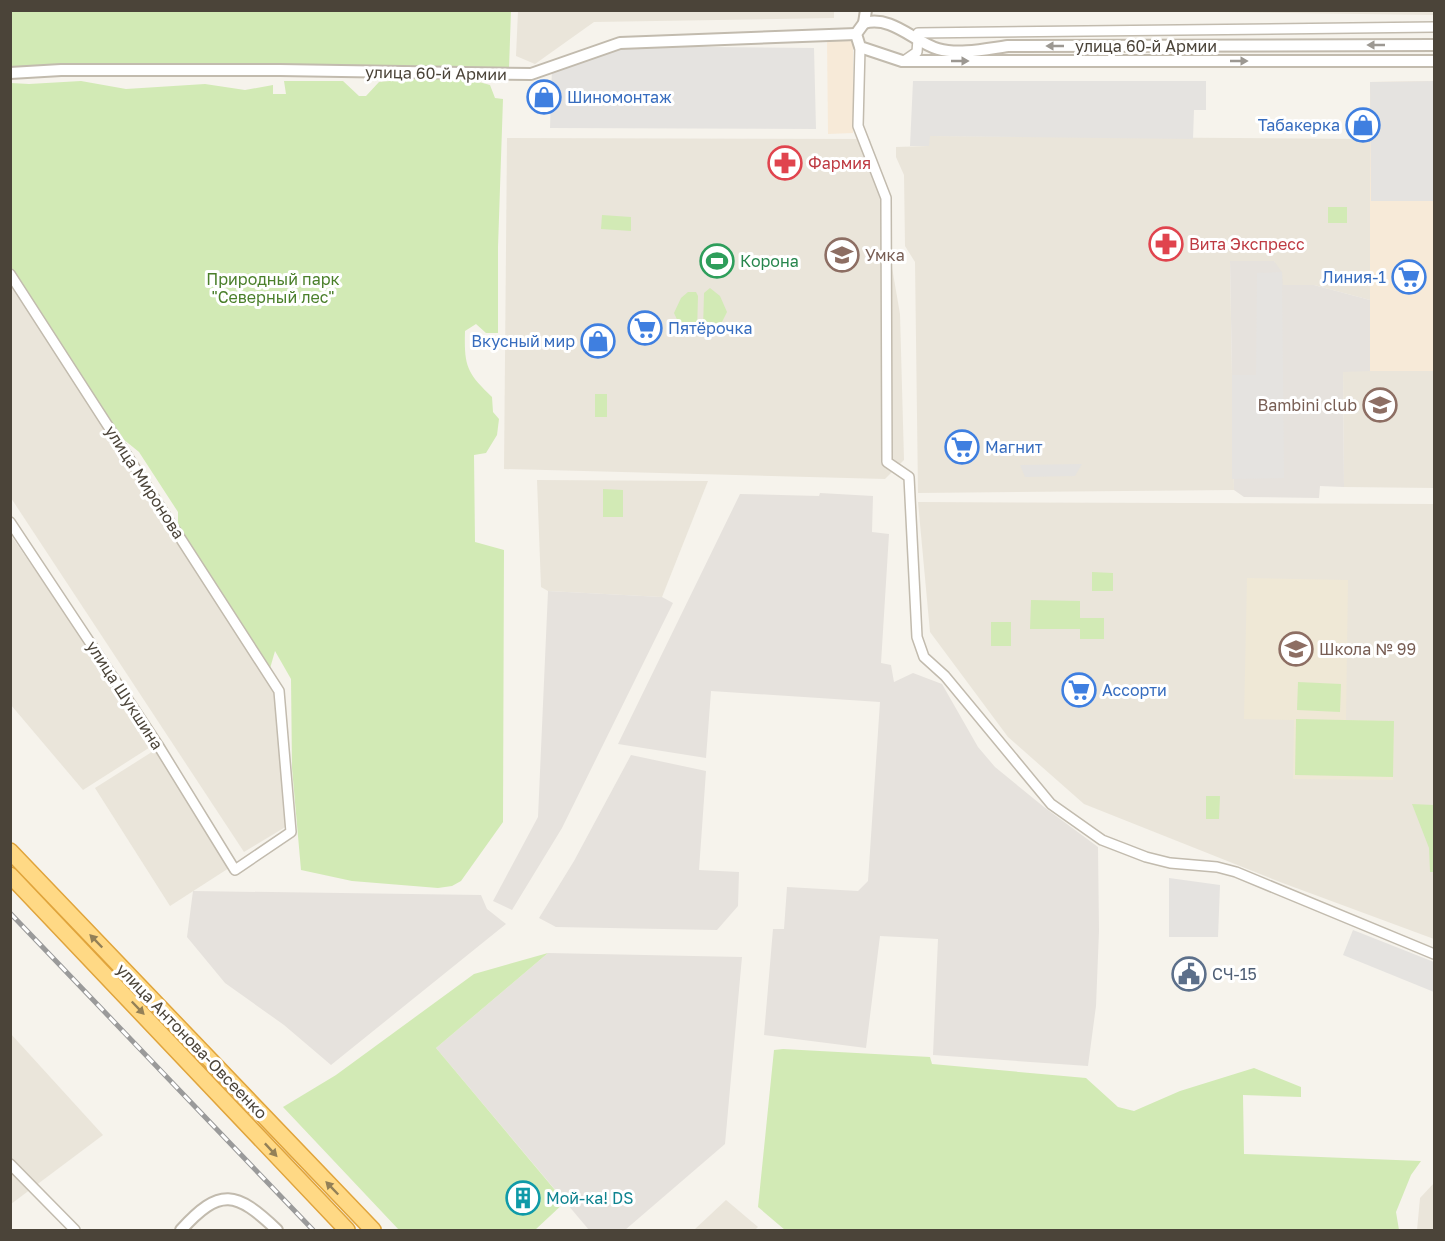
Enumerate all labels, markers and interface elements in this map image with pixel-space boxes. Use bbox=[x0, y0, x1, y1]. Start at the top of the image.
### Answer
street label: улица 60-й Армии bbox=[1075, 36, 1217, 56]
one-way arrow bbox=[1367, 40, 1386, 50]
one-way arrow bbox=[1046, 41, 1065, 51]
one-way arrow bbox=[951, 56, 970, 66]
one-way arrow bbox=[1230, 56, 1249, 66]
street label: улица 60-й Армии bbox=[365, 62, 507, 84]
shop icon: Шиномонтаж bbox=[526, 79, 562, 115]
place label: Шиномонтаж bbox=[567, 87, 672, 107]
shop icon: Табакерка bbox=[1345, 107, 1381, 143]
place label: Табакерка bbox=[1258, 115, 1340, 135]
pharmacy icon: Фармия bbox=[767, 145, 803, 181]
place label: Фармия bbox=[808, 153, 871, 173]
pharmacy icon: Вита Экспресс bbox=[1148, 226, 1184, 262]
place label: Вита Экспресс bbox=[1189, 234, 1305, 254]
school or university icon: Умка bbox=[824, 237, 860, 273]
sports icon: Корона bbox=[699, 243, 735, 279]
place label: Умка bbox=[865, 245, 905, 265]
place label: Корона bbox=[740, 251, 799, 271]
supermarket icon: Линия-1 bbox=[1391, 259, 1427, 295]
place label: Линия-1 bbox=[1322, 267, 1386, 287]
park label: Природный парк "Северный лес" bbox=[206, 269, 340, 307]
supermarket icon: Пятёрочка bbox=[627, 310, 663, 346]
place label: Пятёрочка bbox=[668, 318, 752, 338]
shop icon: Вкусный мир bbox=[580, 323, 616, 359]
place label: Вкусный мир bbox=[471, 331, 575, 351]
school or university icon: Bambini club bbox=[1362, 387, 1398, 423]
place label: Bambini club bbox=[1257, 395, 1357, 415]
street label: улица Миронова bbox=[101, 422, 189, 542]
supermarket icon: Магнит bbox=[944, 429, 980, 465]
place label: Магнит bbox=[985, 437, 1043, 457]
school or university icon: Школа № 99 bbox=[1278, 631, 1314, 667]
street label: улица Шукшина bbox=[82, 637, 168, 753]
place label: Школа № 99 bbox=[1319, 639, 1416, 659]
supermarket icon: Ассорти bbox=[1061, 672, 1097, 708]
place label: Ассорти bbox=[1102, 680, 1167, 700]
one-way arrow bbox=[89, 933, 103, 948]
public building icon: СЧ-15 bbox=[1171, 956, 1207, 992]
street label: улица Антонова-Овсеенко bbox=[112, 959, 272, 1123]
place label: СЧ-15 bbox=[1212, 964, 1257, 984]
one-way arrow bbox=[130, 1001, 144, 1015]
one-way arrow bbox=[264, 1143, 278, 1157]
building icon: Мой-ка! DS bbox=[505, 1180, 541, 1216]
one-way arrow bbox=[325, 1181, 339, 1196]
place label: Мой-ка! DS bbox=[546, 1188, 634, 1208]

